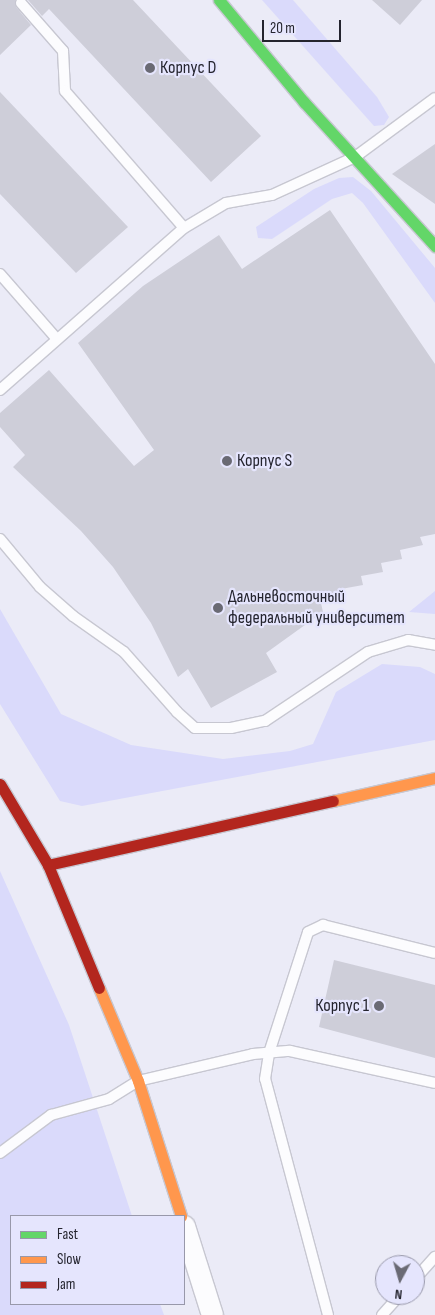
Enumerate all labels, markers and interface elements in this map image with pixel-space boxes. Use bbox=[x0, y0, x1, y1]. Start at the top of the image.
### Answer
scale bar bbox=[265, 10, 344, 42]
text: 20 m bbox=[270, 19, 295, 38]
place label: Корпус D bbox=[160, 57, 216, 79]
marker: Корпус D bbox=[144, 62, 156, 74]
place label: Корпус S bbox=[237, 450, 292, 472]
marker: Корпус S bbox=[221, 455, 233, 467]
place label: Дальневосточный федеральный университет bbox=[228, 587, 405, 630]
marker: Дальневосточный федеральный университет bbox=[212, 602, 224, 614]
place label: Корпус 1 bbox=[315, 995, 369, 1017]
marker: Корпус 1 bbox=[373, 1000, 385, 1012]
legend bbox=[10, 1215, 185, 1305]
text: Fast bbox=[57, 1225, 78, 1244]
text: Slow bbox=[57, 1250, 81, 1269]
north arrow bbox=[375, 1255, 425, 1305]
text: Jam bbox=[57, 1275, 75, 1294]
text: N bbox=[394, 1286, 403, 1303]

